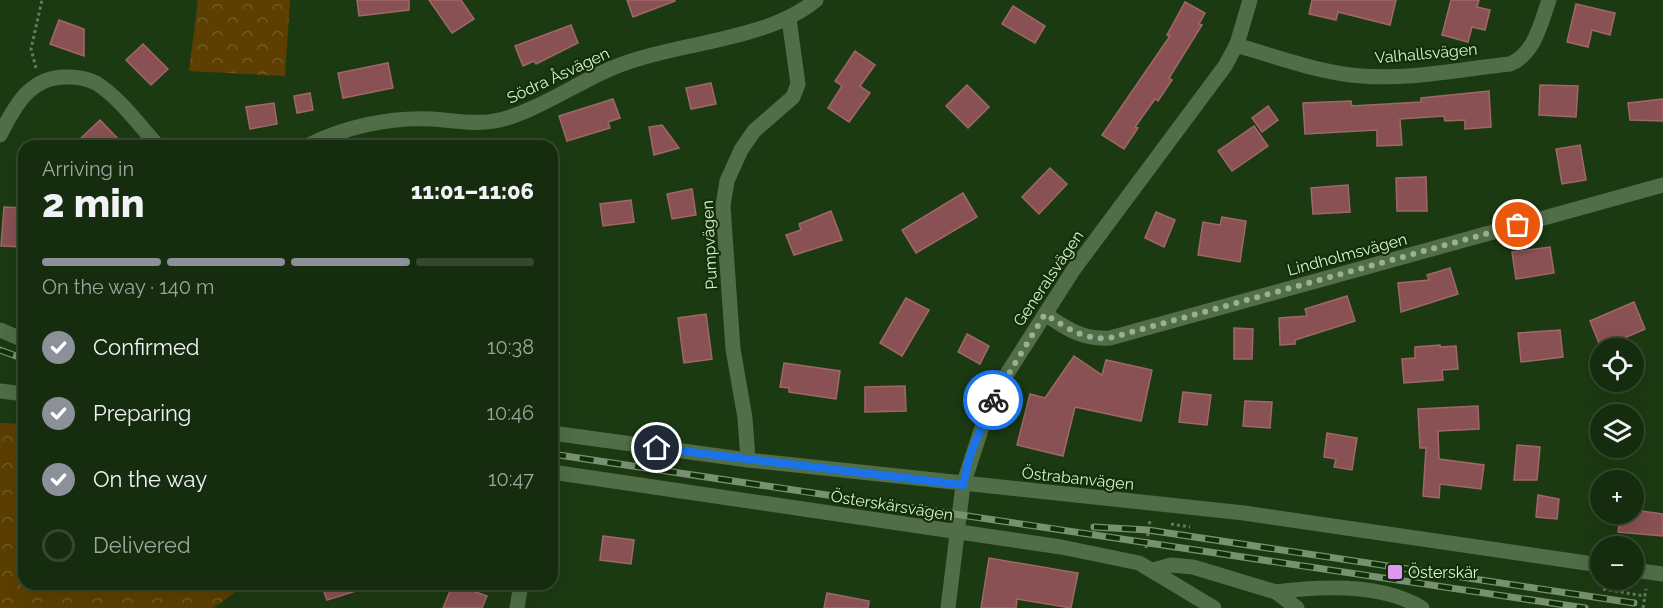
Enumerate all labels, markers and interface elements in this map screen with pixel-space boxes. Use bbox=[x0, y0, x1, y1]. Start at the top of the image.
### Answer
street label: Valhallsvägen bbox=[1374, 40, 1478, 67]
street label: Södra Åsvägen bbox=[503, 42, 613, 108]
text: Arriving in bbox=[42, 157, 134, 181]
text: 11:01–11:06 bbox=[411, 178, 534, 204]
text: 2 min bbox=[42, 180, 145, 226]
pin bbox=[1492, 199, 1543, 250]
street label: Pumpvägen bbox=[698, 200, 721, 290]
icon: bag bbox=[1501, 208, 1534, 241]
street label: Generalsvägen bbox=[1009, 227, 1087, 330]
street label: Lindholmsvägen bbox=[1285, 229, 1409, 280]
text: On the way · 140 m bbox=[42, 275, 214, 299]
icon: check bbox=[42, 331, 75, 364]
text: Confirmed bbox=[93, 334, 200, 360]
text: 10:38 bbox=[487, 335, 534, 359]
map controls bbox=[1590, 338, 1644, 590]
button: locate bbox=[1590, 338, 1644, 392]
courier bbox=[963, 370, 1023, 430]
icon: bike bbox=[977, 384, 1010, 417]
icon: check bbox=[42, 397, 75, 430]
text: Preparing bbox=[93, 400, 191, 426]
text: 10:46 bbox=[486, 401, 534, 425]
button: layers bbox=[1590, 404, 1644, 458]
pin bbox=[631, 422, 682, 473]
icon: home bbox=[640, 431, 673, 464]
street label: Östrabanvägen bbox=[1021, 462, 1135, 494]
icon: check bbox=[42, 463, 75, 496]
text: On the way bbox=[93, 466, 207, 492]
text: 10:47 bbox=[488, 467, 534, 491]
button: + bbox=[1590, 470, 1644, 524]
street label: Österskärsvägen bbox=[829, 485, 955, 525]
text: Delivered bbox=[93, 532, 191, 558]
button: − bbox=[1590, 536, 1644, 590]
place label: Österskär bbox=[1408, 562, 1479, 582]
marker: Österskär bbox=[1386, 563, 1404, 581]

